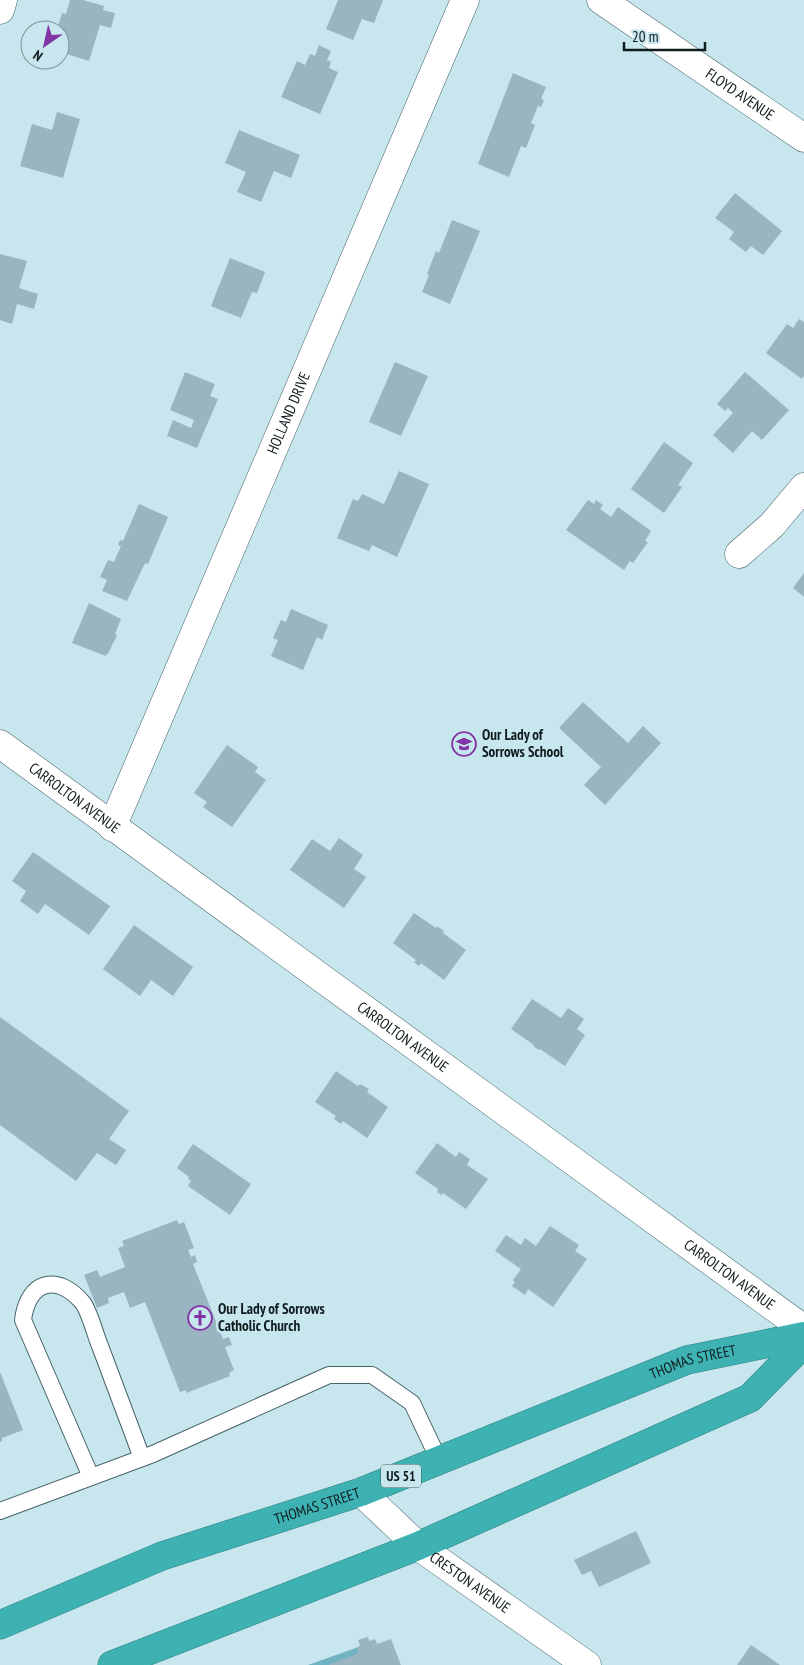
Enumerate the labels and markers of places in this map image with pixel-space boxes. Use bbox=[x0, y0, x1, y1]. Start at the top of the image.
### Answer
place label: Our Lady of Sorrows School bbox=[482, 725, 564, 761]
school or university icon: Our Lady of Sorrows School bbox=[451, 731, 477, 757]
place label: Our Lady of Sorrows Catholic Church bbox=[218, 1299, 325, 1335]
church icon: Our Lady of Sorrows Catholic Church bbox=[187, 1305, 213, 1331]

